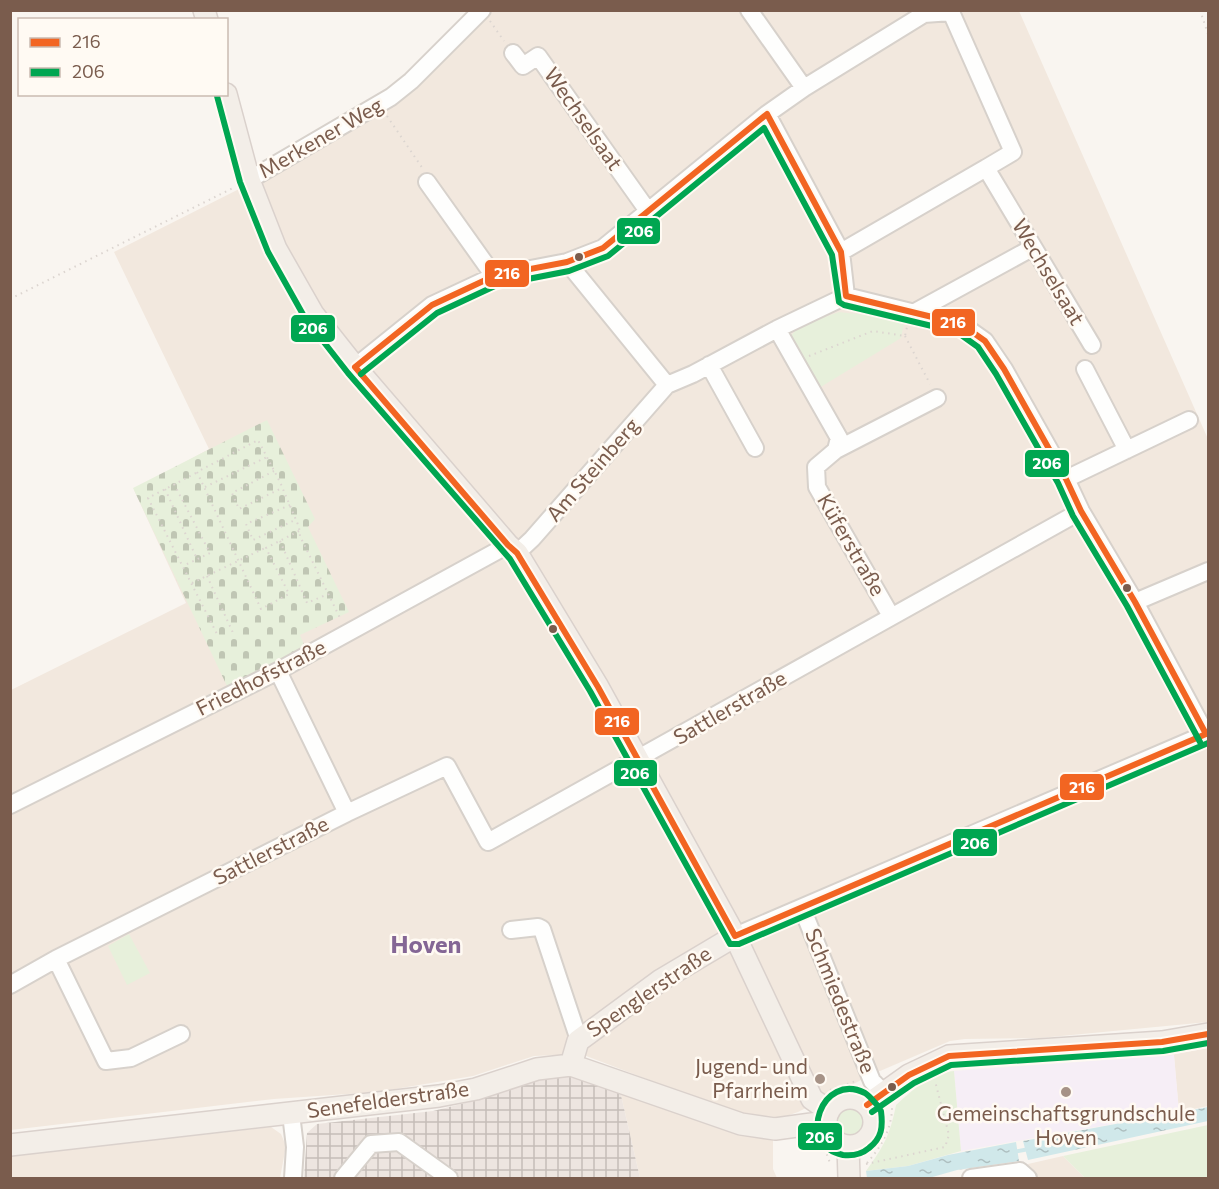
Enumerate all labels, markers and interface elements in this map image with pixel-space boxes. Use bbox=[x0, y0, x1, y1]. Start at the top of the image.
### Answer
legend bbox=[18, 18, 228, 96]
text: 216 bbox=[72, 30, 101, 52]
text: 206 bbox=[72, 60, 105, 82]
street label: Wechselsaat bbox=[540, 62, 629, 174]
street label: Merkener Weg bbox=[254, 91, 387, 182]
street label: Wechselsaat bbox=[1008, 214, 1091, 329]
line badge: 206 bbox=[616, 217, 661, 245]
text: 206 bbox=[624, 221, 654, 240]
unlabelled marker bbox=[573, 251, 585, 263]
line badge: 216 bbox=[484, 259, 530, 288]
text: 216 bbox=[494, 263, 520, 282]
line badge: 216 bbox=[931, 308, 976, 337]
text: 216 bbox=[940, 312, 966, 331]
line badge: 206 bbox=[290, 314, 336, 343]
text: 206 bbox=[298, 318, 328, 337]
street label: Am Steinberg bbox=[540, 412, 644, 526]
line badge: 206 bbox=[1024, 449, 1070, 478]
text: 206 bbox=[1032, 453, 1062, 472]
street label: Küferstraße bbox=[813, 489, 892, 600]
unlabelled marker bbox=[1121, 582, 1133, 594]
unlabelled marker bbox=[547, 623, 559, 635]
street label: Friedhofstraße bbox=[191, 633, 329, 720]
street label: Sattlerstraße bbox=[668, 664, 790, 749]
line badge: 216 bbox=[594, 707, 640, 736]
text: 216 bbox=[604, 711, 630, 730]
line badge: 206 bbox=[613, 759, 658, 787]
text: 206 bbox=[620, 763, 650, 782]
line badge: 216 bbox=[1059, 773, 1105, 801]
text: 216 bbox=[1069, 777, 1095, 796]
street label: Sattlerstraße bbox=[208, 810, 332, 889]
line badge: 206 bbox=[952, 828, 998, 857]
text: 206 bbox=[960, 833, 990, 852]
street label: Schmiedestraße bbox=[801, 924, 882, 1076]
district label: Hoven bbox=[391, 929, 461, 958]
street label: Spenglerstraße bbox=[581, 940, 715, 1042]
place label: Jugend- und Pfarrheim bbox=[695, 1053, 808, 1102]
marker: Jugend- und Pfarrheim bbox=[813, 1072, 827, 1086]
street label: Senefelderstraße bbox=[305, 1075, 470, 1122]
unlabelled marker bbox=[886, 1081, 898, 1093]
marker: Gemeinschaftsgrundschule Hoven bbox=[1059, 1085, 1073, 1099]
place label: Gemeinschaftsgrundschule Hoven bbox=[937, 1100, 1195, 1149]
line badge: 206 bbox=[797, 1122, 843, 1151]
text: 206 bbox=[805, 1127, 835, 1146]

